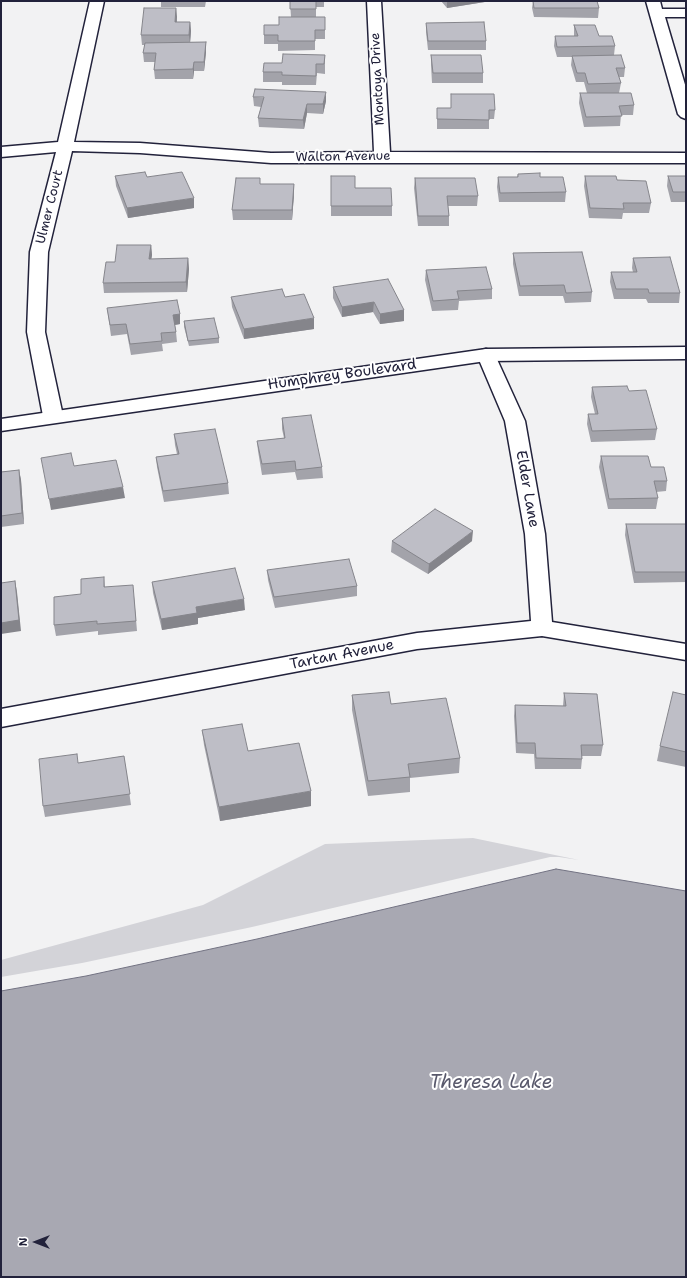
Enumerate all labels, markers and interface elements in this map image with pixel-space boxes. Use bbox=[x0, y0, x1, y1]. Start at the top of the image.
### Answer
street label: Montoya Drive bbox=[368, 32, 388, 126]
street label: Walton Avenue bbox=[295, 148, 391, 166]
street label: Ulmer Court bbox=[33, 168, 67, 246]
street label: Humphrey Boulevard bbox=[266, 356, 418, 394]
street label: Elder Lane bbox=[511, 449, 543, 529]
street label: Tartan Avenue bbox=[288, 636, 396, 674]
water label: Theresa Lake bbox=[430, 1072, 552, 1094]
north arrow bbox=[16, 1222, 56, 1262]
text: N bbox=[16, 1238, 31, 1246]

